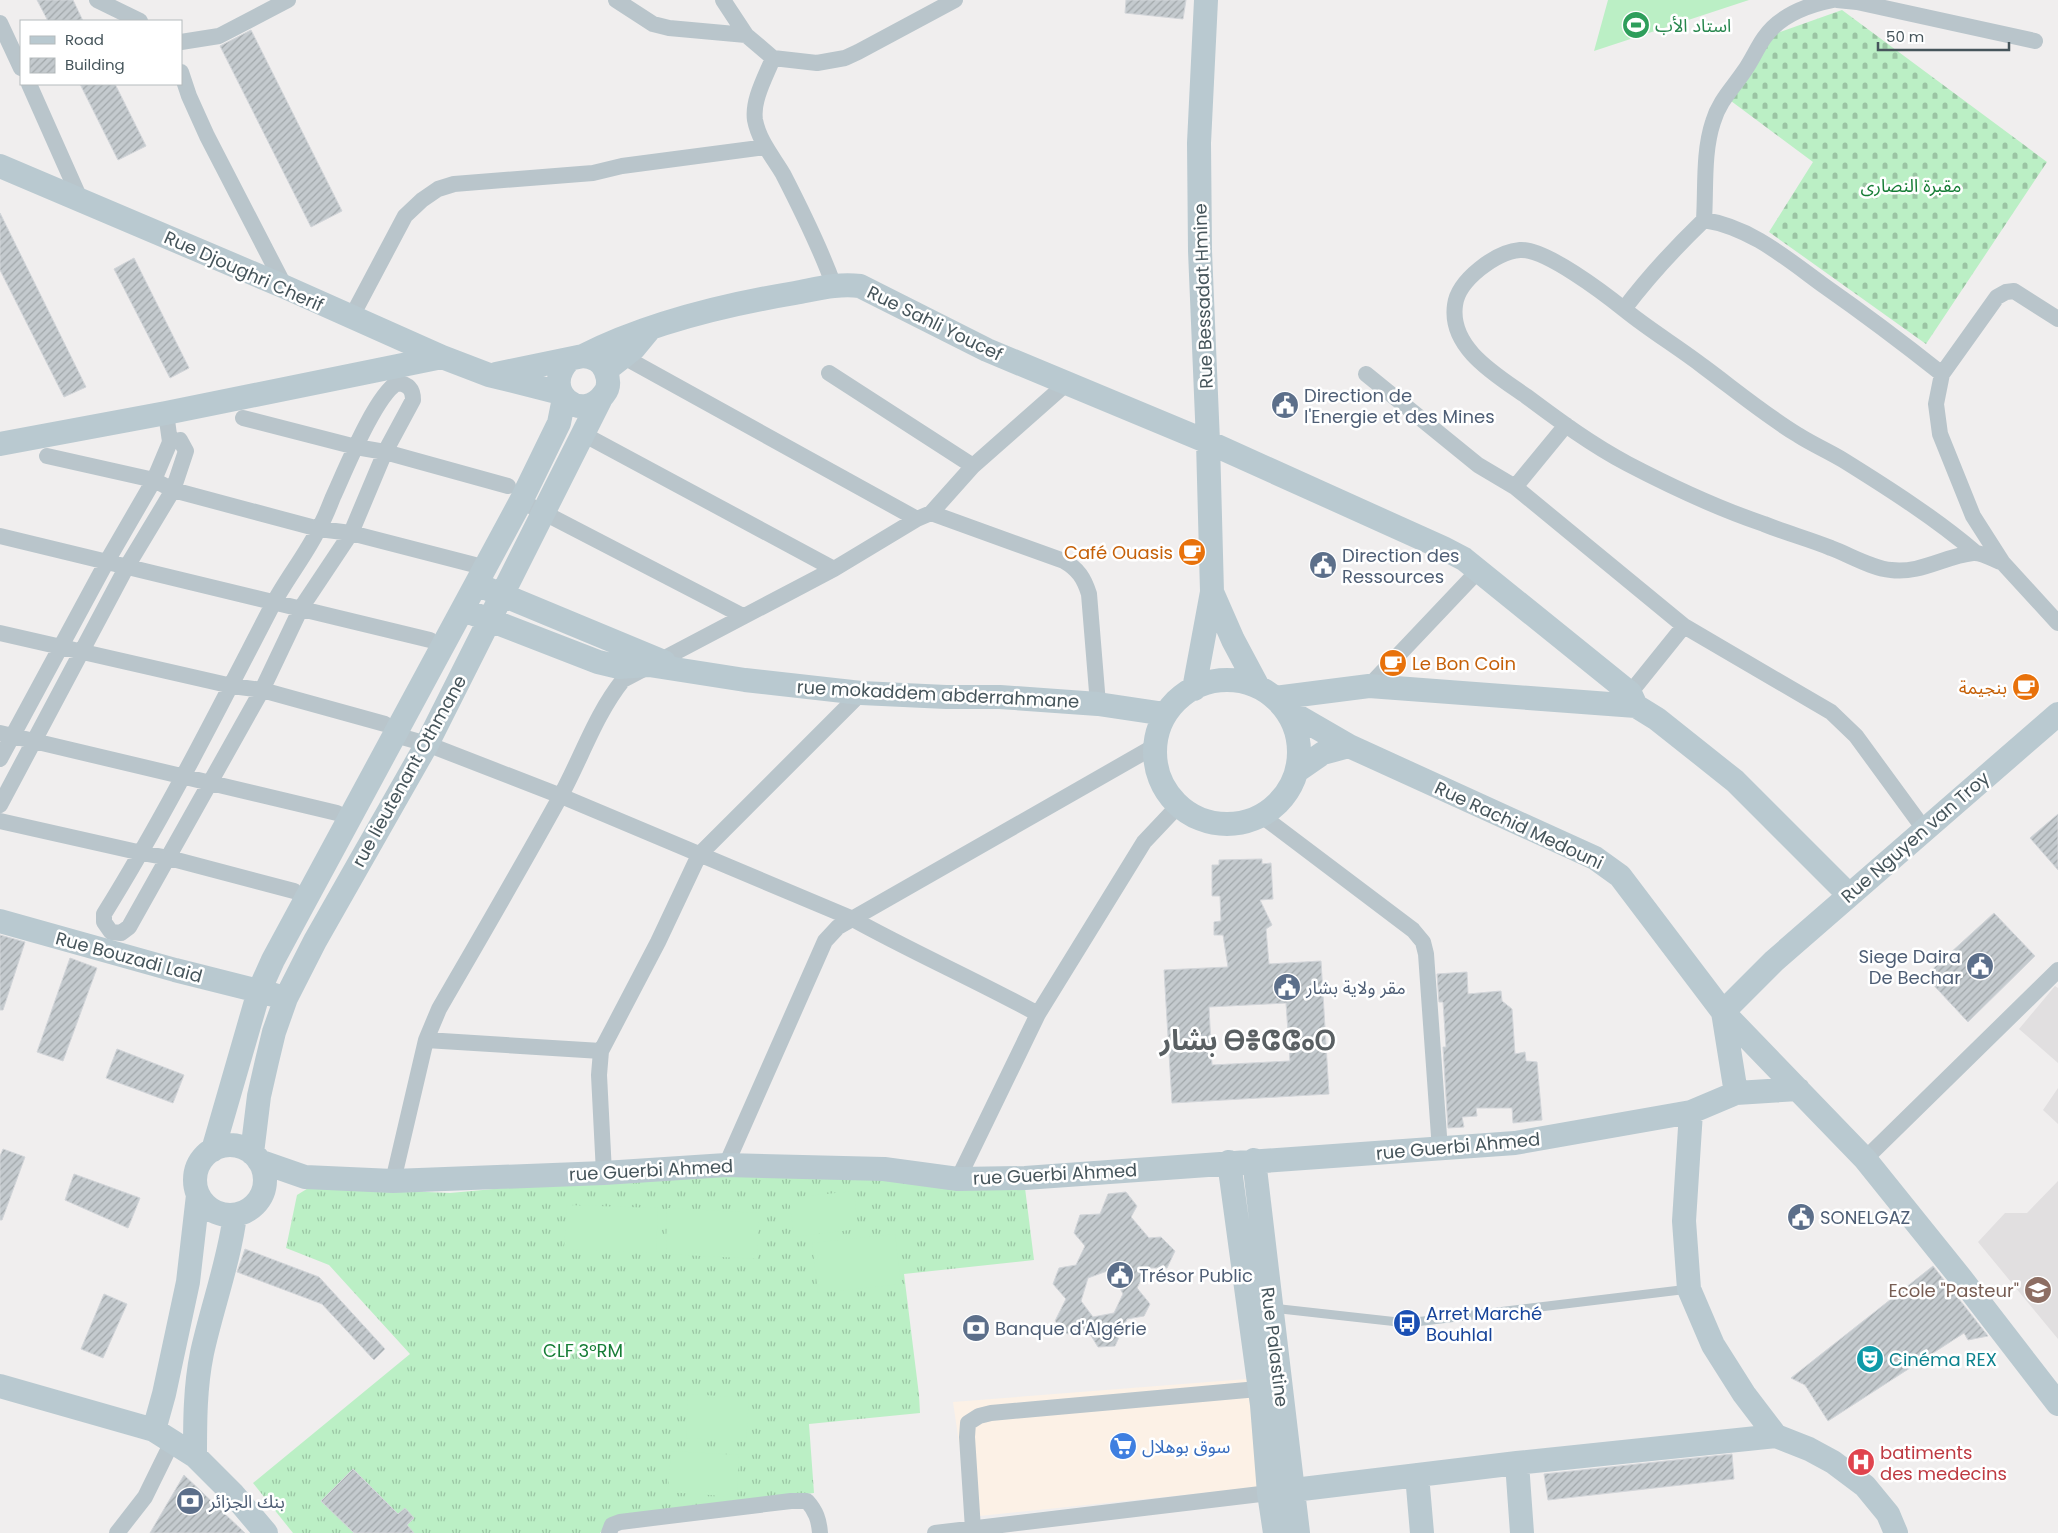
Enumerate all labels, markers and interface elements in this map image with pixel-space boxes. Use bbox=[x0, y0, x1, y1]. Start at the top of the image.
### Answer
sports icon: استاد الأب bbox=[1621, 10, 1651, 40]
place label: استاد الأب bbox=[1655, 13, 1731, 38]
legend bbox=[20, 20, 182, 85]
scale bar bbox=[1878, 20, 2009, 52]
text: 50 m bbox=[1886, 26, 1924, 47]
text: Road bbox=[65, 29, 104, 50]
text: Building bbox=[65, 54, 125, 75]
park label: مقبرة النصارى bbox=[1861, 173, 1961, 198]
street label: Rue Bessadat Hmine bbox=[1187, 203, 1219, 389]
street label: Rue Djoughri Cherif bbox=[160, 225, 328, 317]
street label: Rue Sahli Youcef bbox=[863, 279, 1007, 367]
place label: Direction de l'Energie et des Mines bbox=[1304, 383, 1495, 429]
public building icon: Direction de l'Energie et des Mines bbox=[1270, 390, 1300, 420]
cafe icon: Café Ouasis bbox=[1177, 537, 1207, 567]
place label: Café Ouasis bbox=[1064, 540, 1173, 565]
place label: Direction des Ressources bbox=[1342, 543, 1460, 589]
public building icon: Direction des Ressources bbox=[1308, 550, 1338, 580]
cafe icon: Le Bon Coin bbox=[1378, 648, 1408, 678]
place label: Le Bon Coin bbox=[1412, 651, 1516, 676]
street label: rue lieutenant Othmane bbox=[346, 671, 472, 871]
cafe icon: بنجيمة bbox=[2011, 672, 2041, 702]
street label: rue mokaddem abderrahmane bbox=[796, 674, 1080, 714]
place label: بنجيمة bbox=[1959, 675, 2007, 700]
street label: Rue Nguyen van Troy bbox=[1835, 766, 1995, 908]
street label: Rue Rachid Medouni bbox=[1431, 775, 1607, 875]
street label: Rue Bouzadi Laid bbox=[53, 925, 205, 989]
place label: Siege Daira De Bechar bbox=[1859, 944, 1961, 990]
public building icon: Siege Daira De Bechar bbox=[1965, 951, 1995, 981]
public building icon: مقر ولاية بشار bbox=[1272, 972, 1302, 1002]
place label: مقر ولاية بشار bbox=[1305, 975, 1406, 1000]
district label: بشار ⴱⴻⵛⵛⴰⵔ bbox=[1159, 1021, 1336, 1060]
street label: rue Guerbi Ahmed bbox=[1375, 1126, 1541, 1166]
street label: rue Guerbi Ahmed bbox=[568, 1153, 734, 1187]
street label: rue Guerbi Ahmed bbox=[972, 1157, 1138, 1191]
public building icon: SONELGAZ bbox=[1786, 1202, 1816, 1232]
place label: SONELGAZ bbox=[1820, 1205, 1910, 1230]
public building icon: Trésor Public bbox=[1105, 1260, 1135, 1290]
place label: Trésor Public bbox=[1139, 1263, 1253, 1288]
school or university icon: Ecole "Pasteur" bbox=[2023, 1275, 2053, 1305]
place label: Ecole "Pasteur" bbox=[1888, 1278, 2019, 1303]
street label: Rue Palastine bbox=[1255, 1286, 1295, 1408]
place label: Arret Marché Bouhlal bbox=[1426, 1301, 1542, 1347]
bus stop icon: Arret Marché Bouhlal bbox=[1392, 1308, 1422, 1338]
bank icon: Banque d'Algérie bbox=[961, 1313, 991, 1343]
place label: Banque d'Algérie bbox=[995, 1316, 1147, 1341]
park label: CLF 3°RM bbox=[543, 1338, 623, 1363]
theatre icon: Cinéma REX bbox=[1855, 1344, 1885, 1374]
place label: Cinéma REX bbox=[1889, 1347, 1997, 1372]
supermarket icon: سوق بوهلال bbox=[1108, 1431, 1138, 1461]
place label: سوق بوهلال bbox=[1142, 1434, 1230, 1459]
place label: batiments des medecins bbox=[1880, 1440, 2007, 1486]
hospital icon: batiments des medecins bbox=[1846, 1447, 1876, 1477]
bank icon: بنك الجزائر bbox=[175, 1486, 205, 1516]
place label: بنك الجزائر bbox=[208, 1489, 285, 1514]

